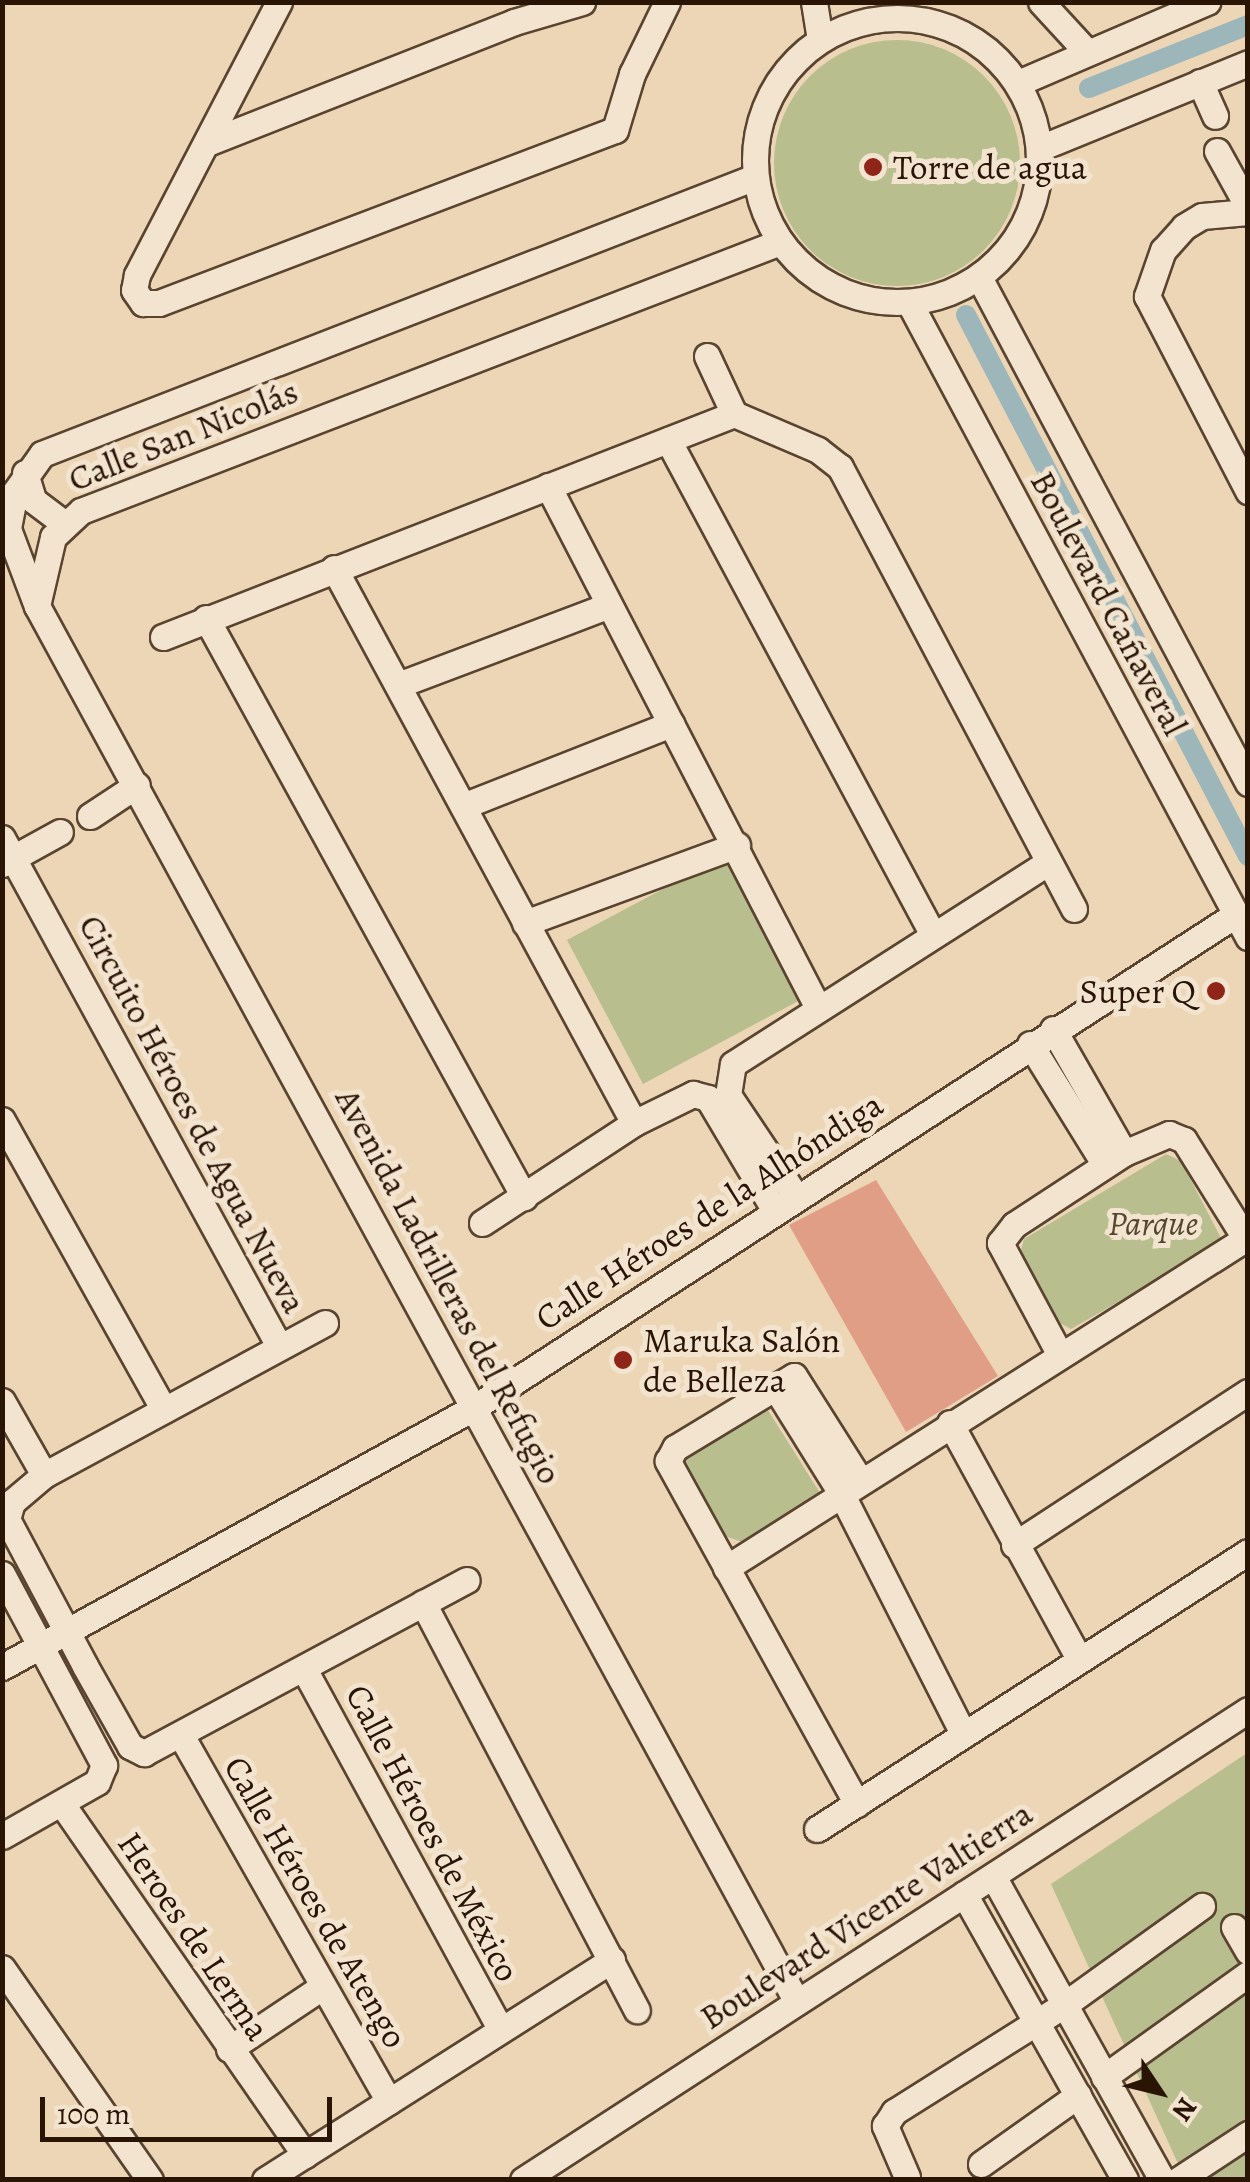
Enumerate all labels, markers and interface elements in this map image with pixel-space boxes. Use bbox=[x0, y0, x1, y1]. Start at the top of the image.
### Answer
place label: Torre de agua bbox=[893, 146, 1087, 188]
marker: Torre de agua bbox=[862, 156, 884, 178]
street label: Calle San Nicolás bbox=[62, 370, 304, 500]
street label: Boulevard Cañaveral bbox=[1022, 464, 1196, 742]
street label: Circuito Héroes de Agua Nueva bbox=[70, 908, 316, 1320]
place label: Super Q bbox=[1080, 970, 1196, 1012]
marker: Super Q bbox=[1205, 980, 1227, 1002]
street label: Avenida Ladrilleras del Refugio bbox=[327, 1081, 571, 1491]
street label: Calle Héroes de la Alhóndiga bbox=[528, 1083, 890, 1339]
park label: Parque bbox=[1108, 1202, 1198, 1244]
place label: Maruka Salón de Belleza bbox=[643, 1319, 840, 1401]
marker: Maruka Salón de Belleza bbox=[612, 1349, 634, 1371]
street label: Calle Héroes de México bbox=[337, 1677, 529, 1989]
street label: Calle Héroes de Atengo bbox=[215, 1749, 417, 2055]
street label: Boulevard Vicente Valtierra bbox=[692, 1792, 1040, 2038]
street label: Heroes de Lerma bbox=[109, 1824, 279, 2048]
north arrow bbox=[1110, 2042, 1210, 2142]
scale bar bbox=[45, 2077, 338, 2139]
text: N bbox=[1163, 2090, 1206, 2128]
text: 100 m bbox=[57, 2094, 130, 2134]

